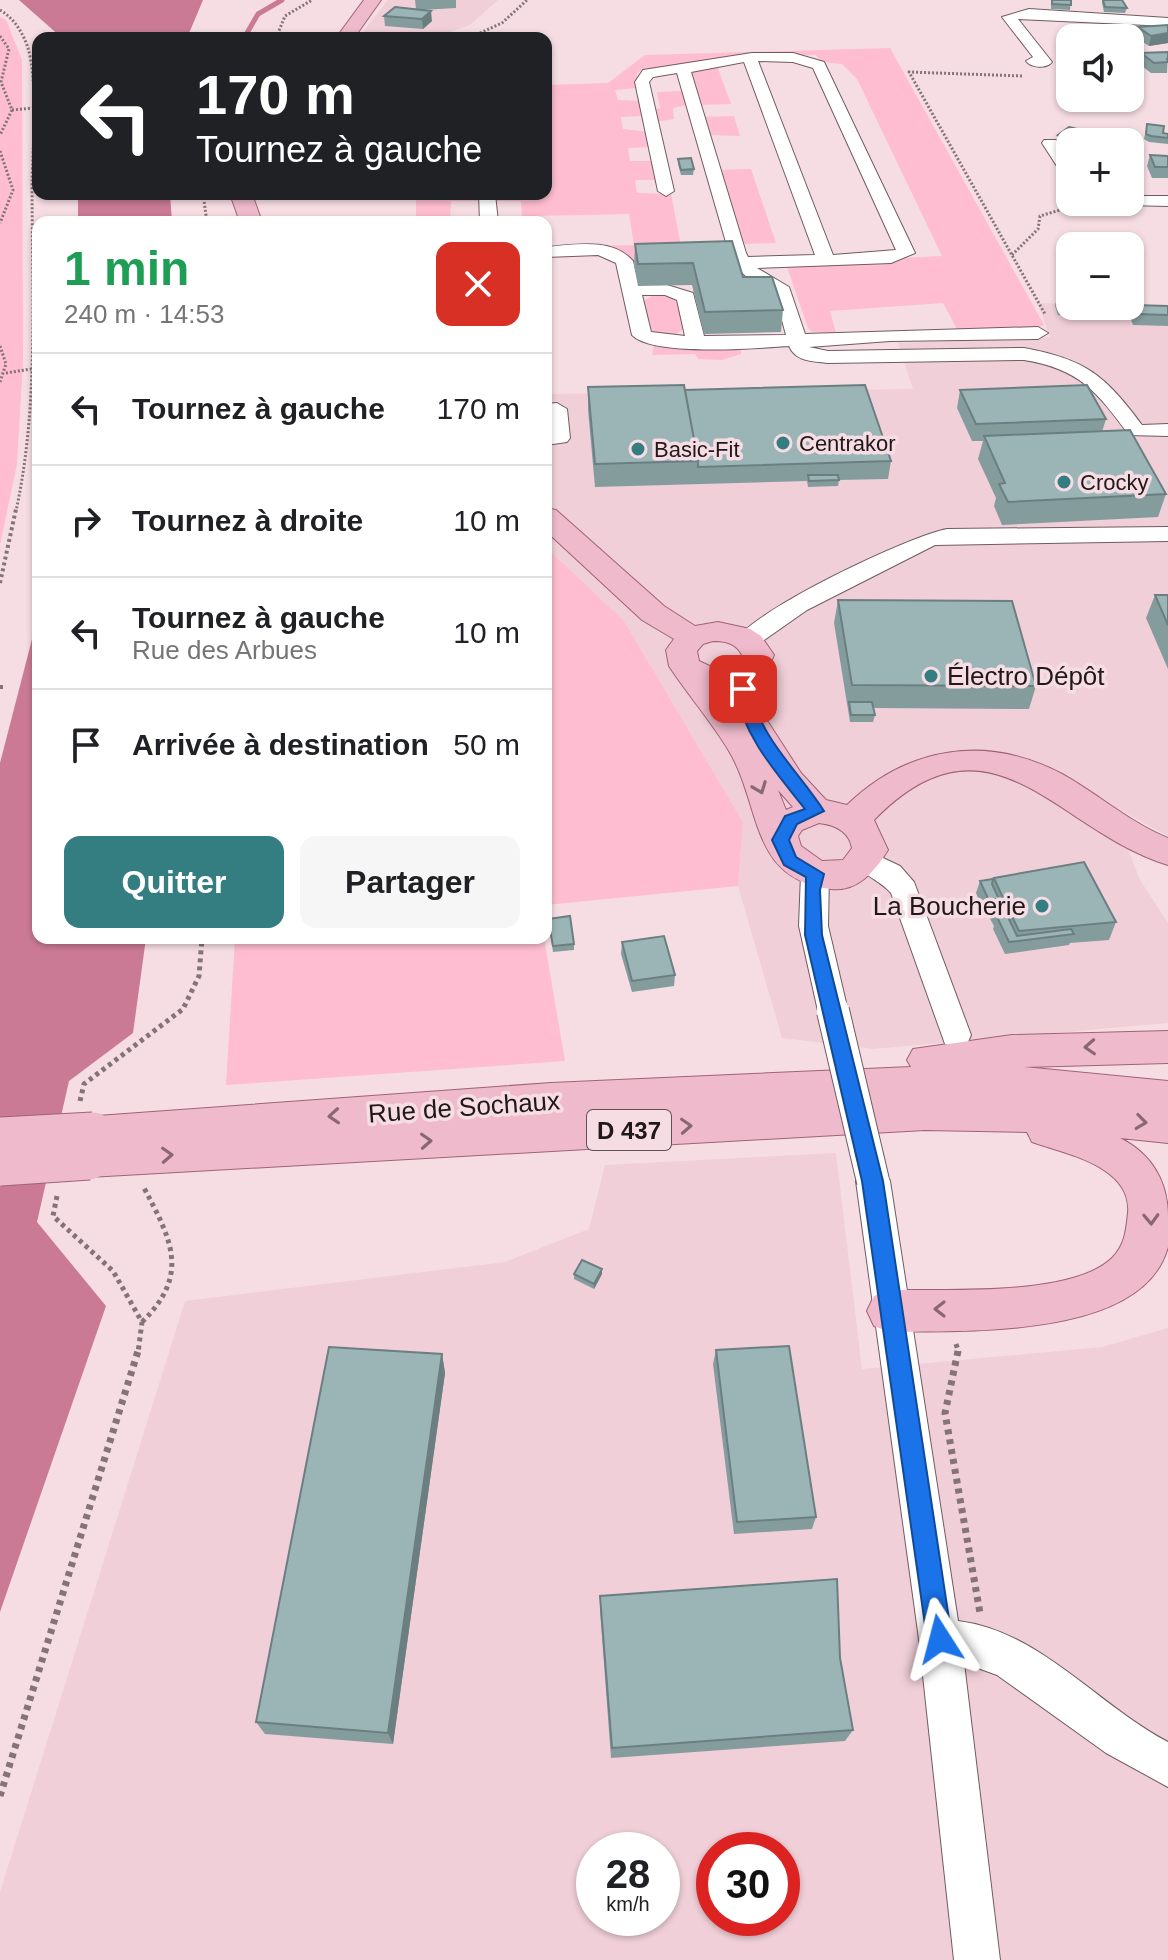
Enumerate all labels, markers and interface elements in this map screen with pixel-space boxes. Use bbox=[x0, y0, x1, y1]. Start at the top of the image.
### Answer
map controls bbox=[1056, 24, 1144, 320]
button: sound bbox=[1056, 24, 1144, 112]
text: 170 m bbox=[196, 63, 355, 126]
icon: left bbox=[64, 64, 168, 168]
button: + bbox=[1056, 128, 1144, 216]
text: Tournez à gauche bbox=[196, 129, 482, 170]
button: − bbox=[1056, 232, 1144, 320]
text: 1 min bbox=[64, 242, 189, 295]
button: close bbox=[436, 242, 520, 326]
text: 240 m · 14:53 bbox=[64, 299, 224, 329]
icon: left bbox=[64, 387, 108, 431]
text: Tournez à gauche bbox=[132, 392, 385, 425]
text: 170 m bbox=[437, 392, 520, 425]
place label: Centrakor bbox=[799, 431, 896, 456]
marker: Centrakor bbox=[774, 434, 792, 452]
place label: Basic-Fit bbox=[654, 437, 740, 462]
marker: Basic-Fit bbox=[629, 440, 647, 458]
place label: Crocky bbox=[1080, 470, 1148, 495]
marker: Crocky bbox=[1055, 473, 1073, 491]
icon: right bbox=[64, 499, 108, 543]
text: Tournez à droite bbox=[132, 504, 363, 537]
text: 10 m bbox=[453, 504, 520, 537]
text: Tournez à gauche bbox=[132, 601, 385, 634]
icon: left bbox=[64, 611, 108, 655]
text: 10 m bbox=[453, 616, 520, 649]
text: Rue des Arbues bbox=[132, 635, 317, 665]
pin bbox=[709, 655, 777, 723]
place label: Électro Dépôt bbox=[947, 661, 1105, 691]
icon: arrive bbox=[721, 667, 765, 711]
marker: Électro Dépôt bbox=[922, 667, 940, 685]
icon: arrive bbox=[64, 723, 108, 767]
text: Arrivée à destination bbox=[132, 728, 429, 761]
text: 50 m bbox=[453, 728, 520, 761]
one-way arrow bbox=[750, 780, 767, 794]
button: Quitter bbox=[64, 836, 284, 928]
button: Partager bbox=[300, 836, 520, 928]
place label: La Boucherie bbox=[873, 891, 1026, 921]
marker: La Boucherie bbox=[1033, 897, 1051, 915]
one-way arrow bbox=[1083, 1039, 1096, 1056]
street label: Rue de Sochaux bbox=[367, 1085, 561, 1129]
one-way arrow bbox=[327, 1107, 340, 1124]
road number: D 437 bbox=[587, 1110, 671, 1150]
one-way arrow bbox=[1135, 1114, 1148, 1131]
one-way arrow bbox=[680, 1118, 693, 1135]
one-way arrow bbox=[420, 1132, 433, 1149]
one-way arrow bbox=[161, 1147, 174, 1164]
one-way arrow bbox=[1142, 1214, 1159, 1226]
one-way arrow bbox=[933, 1300, 946, 1318]
position arrow bbox=[898, 1597, 982, 1681]
speed limit sign: 30 bbox=[696, 1832, 800, 1936]
text: 28 bbox=[606, 1852, 650, 1896]
text: km/h bbox=[606, 1893, 650, 1915]

